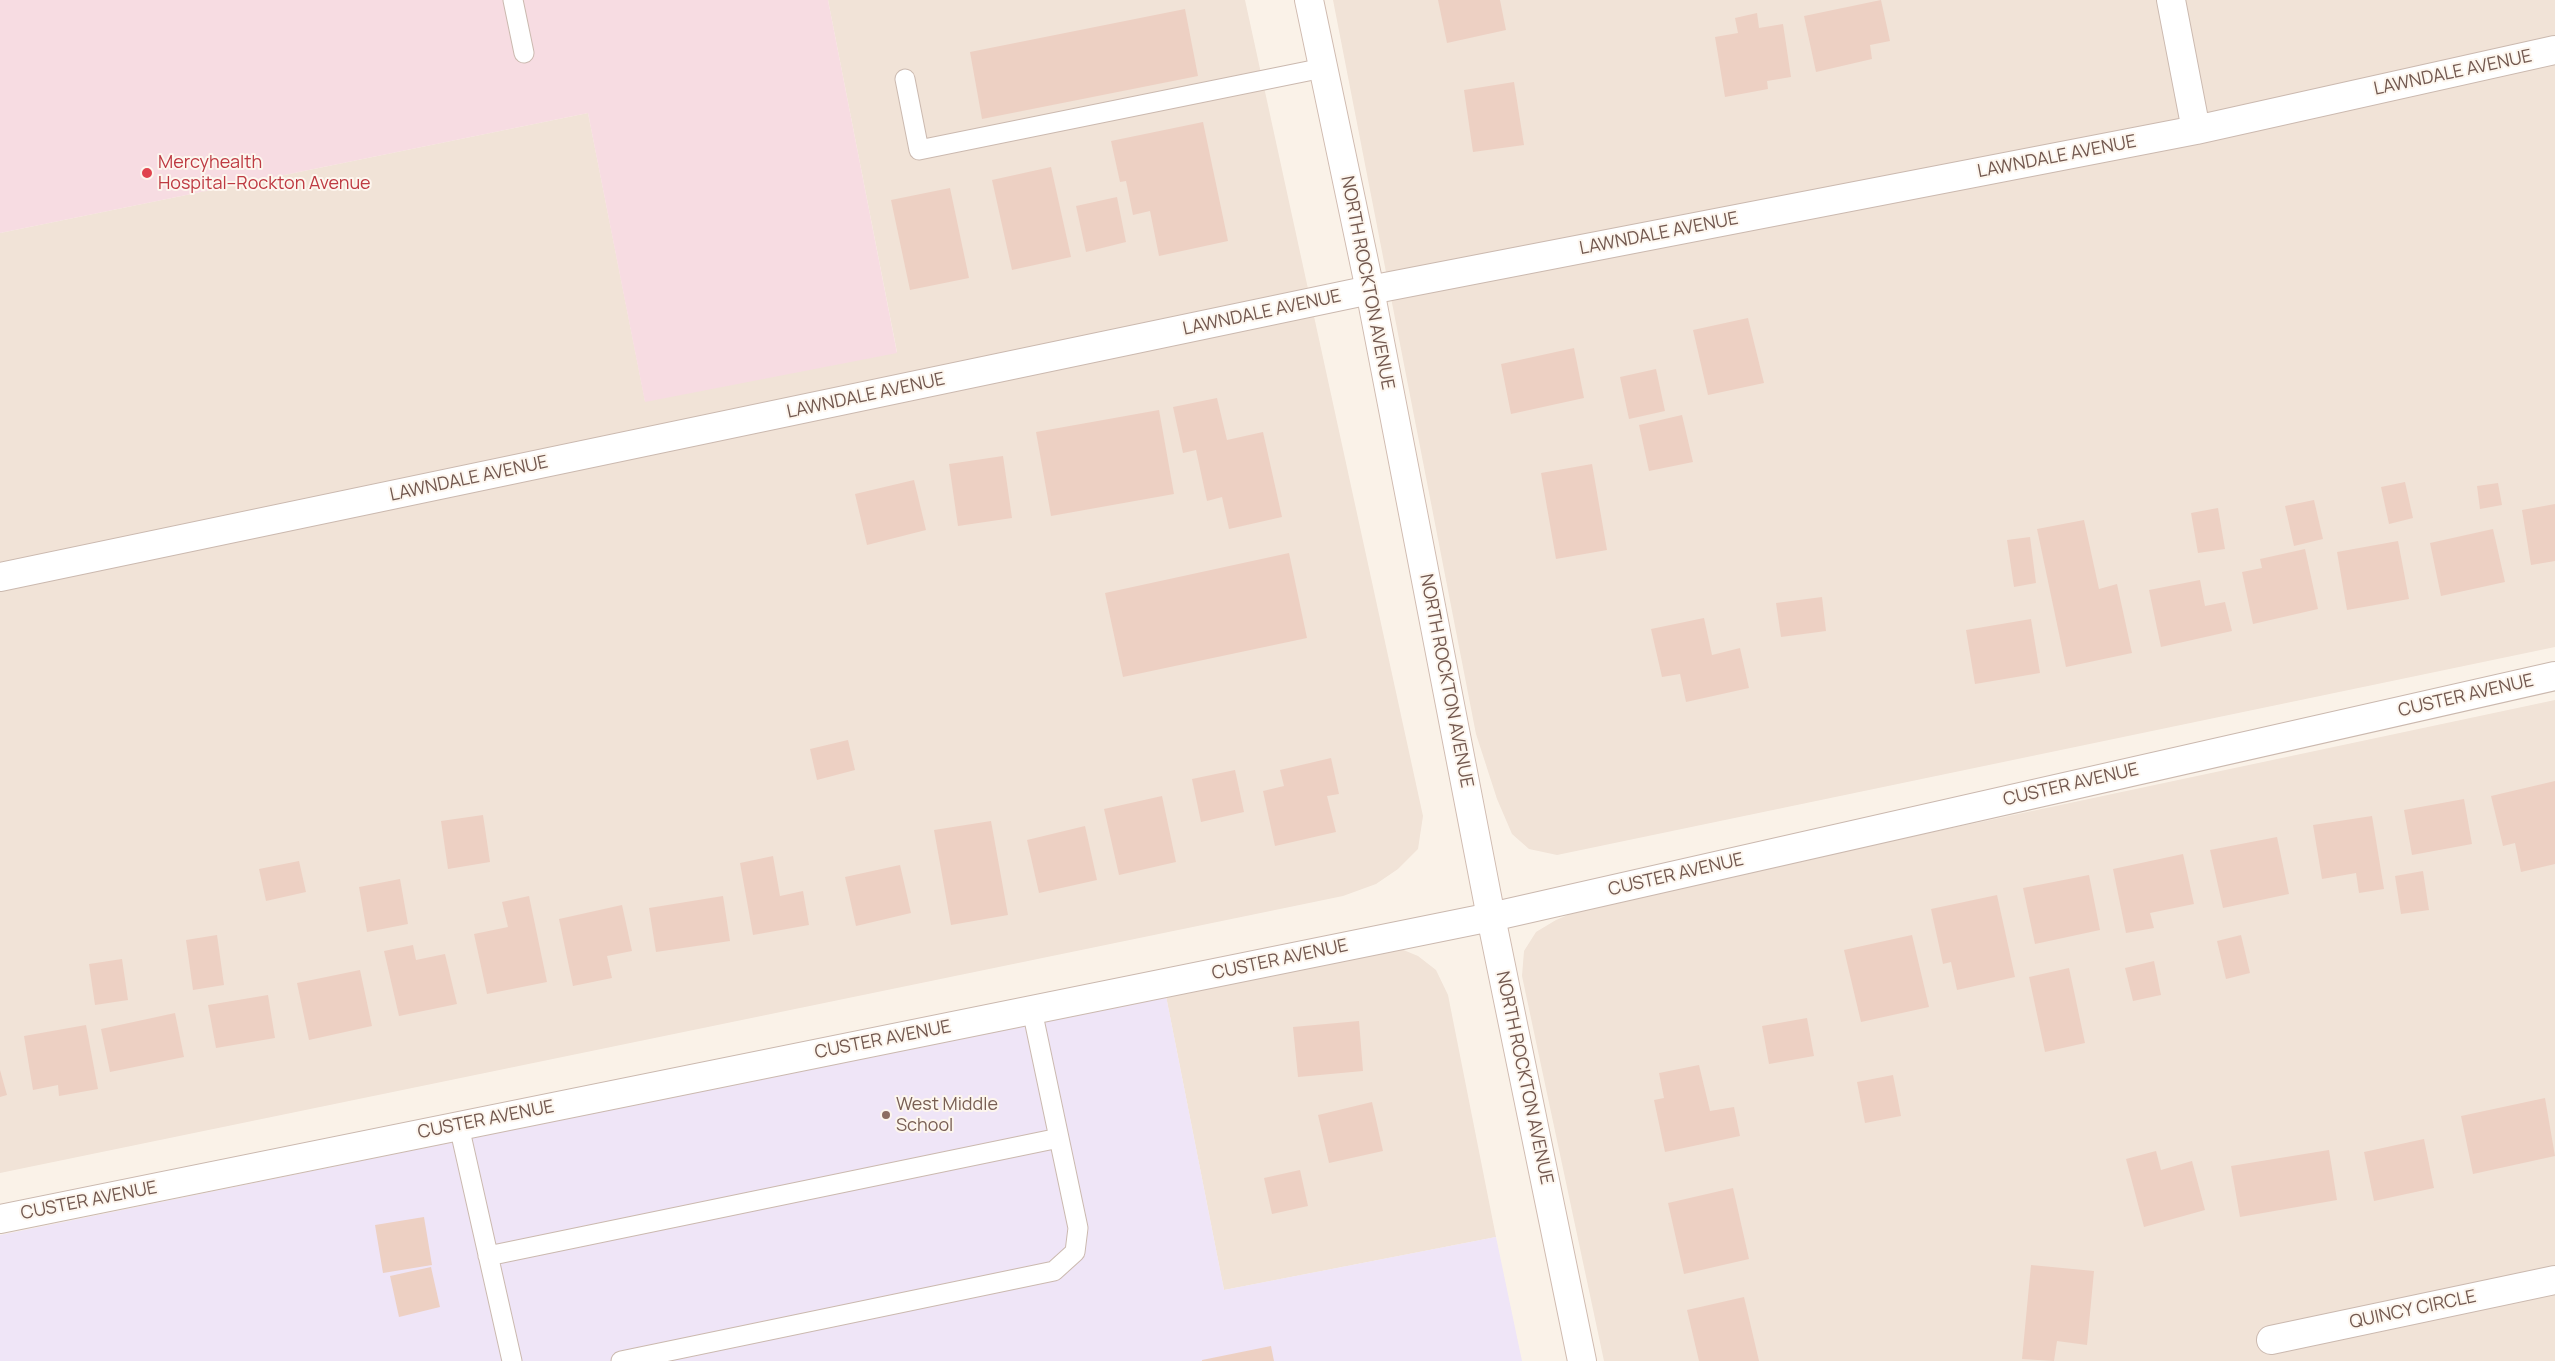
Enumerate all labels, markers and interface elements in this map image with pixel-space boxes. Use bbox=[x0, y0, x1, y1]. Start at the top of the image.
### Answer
street label: LAWNDALE AVENUE bbox=[2372, 46, 2534, 100]
street label: LAWNDALE AVENUE bbox=[1976, 131, 2138, 183]
place label: Mercyhealth Hospital–Rockton Avenue bbox=[158, 152, 371, 194]
marker: Mercyhealth Hospital–Rockton Avenue bbox=[140, 166, 154, 180]
street label: NORTH ROCKTON AVENUE bbox=[1336, 174, 1398, 392]
street label: LAWNDALE AVENUE bbox=[1578, 208, 1740, 260]
street label: LAWNDALE AVENUE bbox=[1181, 286, 1343, 340]
street label: LAWNDALE AVENUE bbox=[785, 369, 947, 423]
street label: LAWNDALE AVENUE bbox=[388, 452, 550, 506]
street label: NORTH ROCKTON AVENUE bbox=[1415, 572, 1477, 790]
street label: CUSTER AVENUE bbox=[2396, 670, 2536, 722]
street label: CUSTER AVENUE bbox=[2001, 759, 2141, 811]
street label: CUSTER AVENUE bbox=[1606, 849, 1746, 901]
street label: CUSTER AVENUE bbox=[1210, 935, 1350, 985]
street label: NORTH ROCKTON AVENUE bbox=[1491, 969, 1557, 1187]
street label: CUSTER AVENUE bbox=[813, 1016, 953, 1064]
place label: West Middle School bbox=[896, 1094, 998, 1136]
street label: CUSTER AVENUE bbox=[416, 1096, 556, 1144]
marker: West Middle School bbox=[880, 1109, 892, 1121]
street label: CUSTER AVENUE bbox=[19, 1177, 159, 1225]
street label: QUINCY CIRCLE bbox=[2348, 1286, 2478, 1334]

